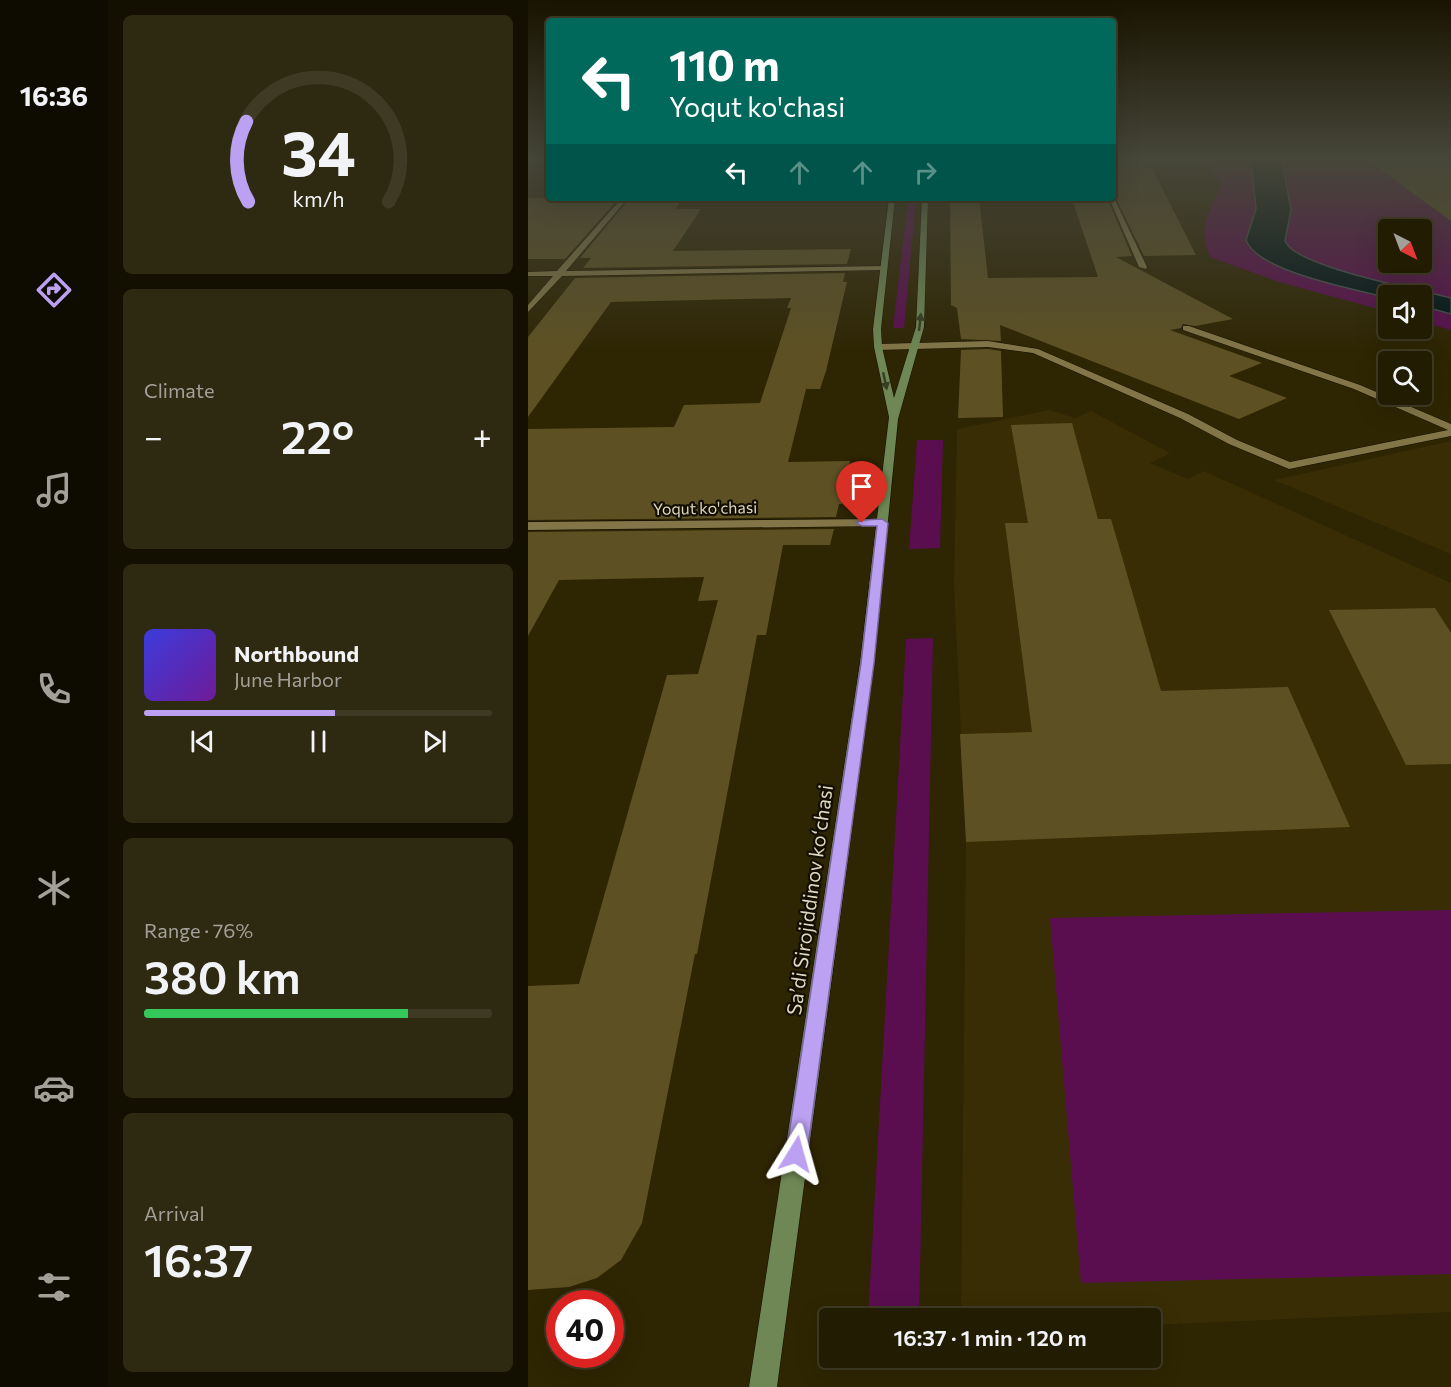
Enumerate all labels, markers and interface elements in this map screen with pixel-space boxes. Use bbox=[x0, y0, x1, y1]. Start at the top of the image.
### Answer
text: 110 m bbox=[669, 38, 780, 90]
icon: left bbox=[570, 42, 648, 120]
text: 16:36 bbox=[20, 79, 88, 112]
text: Yoqut ko'chasi bbox=[669, 90, 845, 123]
text: 34 bbox=[281, 113, 355, 189]
icon: left bbox=[720, 156, 753, 189]
icon: ahead bbox=[783, 156, 816, 189]
icon: ahead bbox=[846, 156, 879, 189]
icon: right bbox=[909, 156, 942, 189]
text: km/h bbox=[292, 185, 344, 211]
north arrow bbox=[1378, 219, 1432, 273]
map controls bbox=[1378, 219, 1432, 405]
icon: directions bbox=[33, 269, 75, 311]
button: sound bbox=[1378, 285, 1432, 339]
one-way arrow bbox=[915, 312, 925, 331]
button: search bbox=[1378, 351, 1432, 405]
one-way arrow bbox=[881, 372, 890, 391]
text: Climate bbox=[144, 378, 214, 402]
text: 22° bbox=[281, 408, 354, 463]
text: − bbox=[144, 415, 163, 456]
text: + bbox=[473, 415, 492, 456]
pin bbox=[836, 461, 887, 523]
icon: music bbox=[33, 469, 75, 511]
icon: arrive bbox=[845, 470, 878, 503]
street label: Yoqut ko'chasi bbox=[653, 497, 757, 518]
text: Northbound bbox=[234, 640, 359, 667]
text: June Harbor bbox=[234, 667, 342, 691]
icon: phone bbox=[33, 668, 75, 710]
icon: previous bbox=[186, 725, 219, 758]
icon: pause bbox=[302, 725, 335, 758]
icon: next bbox=[418, 725, 451, 758]
street label: Saʼdi Sirojiddinov koʻchasi bbox=[781, 783, 837, 1017]
icon: climate bbox=[33, 867, 75, 909]
text: Range · 76% bbox=[144, 918, 253, 942]
text: 380 km bbox=[144, 948, 301, 1003]
icon: car bbox=[33, 1067, 75, 1109]
position arrow bbox=[764, 1122, 828, 1186]
text: Arrival bbox=[144, 1201, 205, 1225]
text: 16:37 bbox=[144, 1231, 253, 1286]
icon: filters bbox=[33, 1266, 75, 1308]
speed limit sign: 40 bbox=[546, 1290, 624, 1368]
text: 16:37 · 1 min · 120 m bbox=[893, 1324, 1087, 1351]

